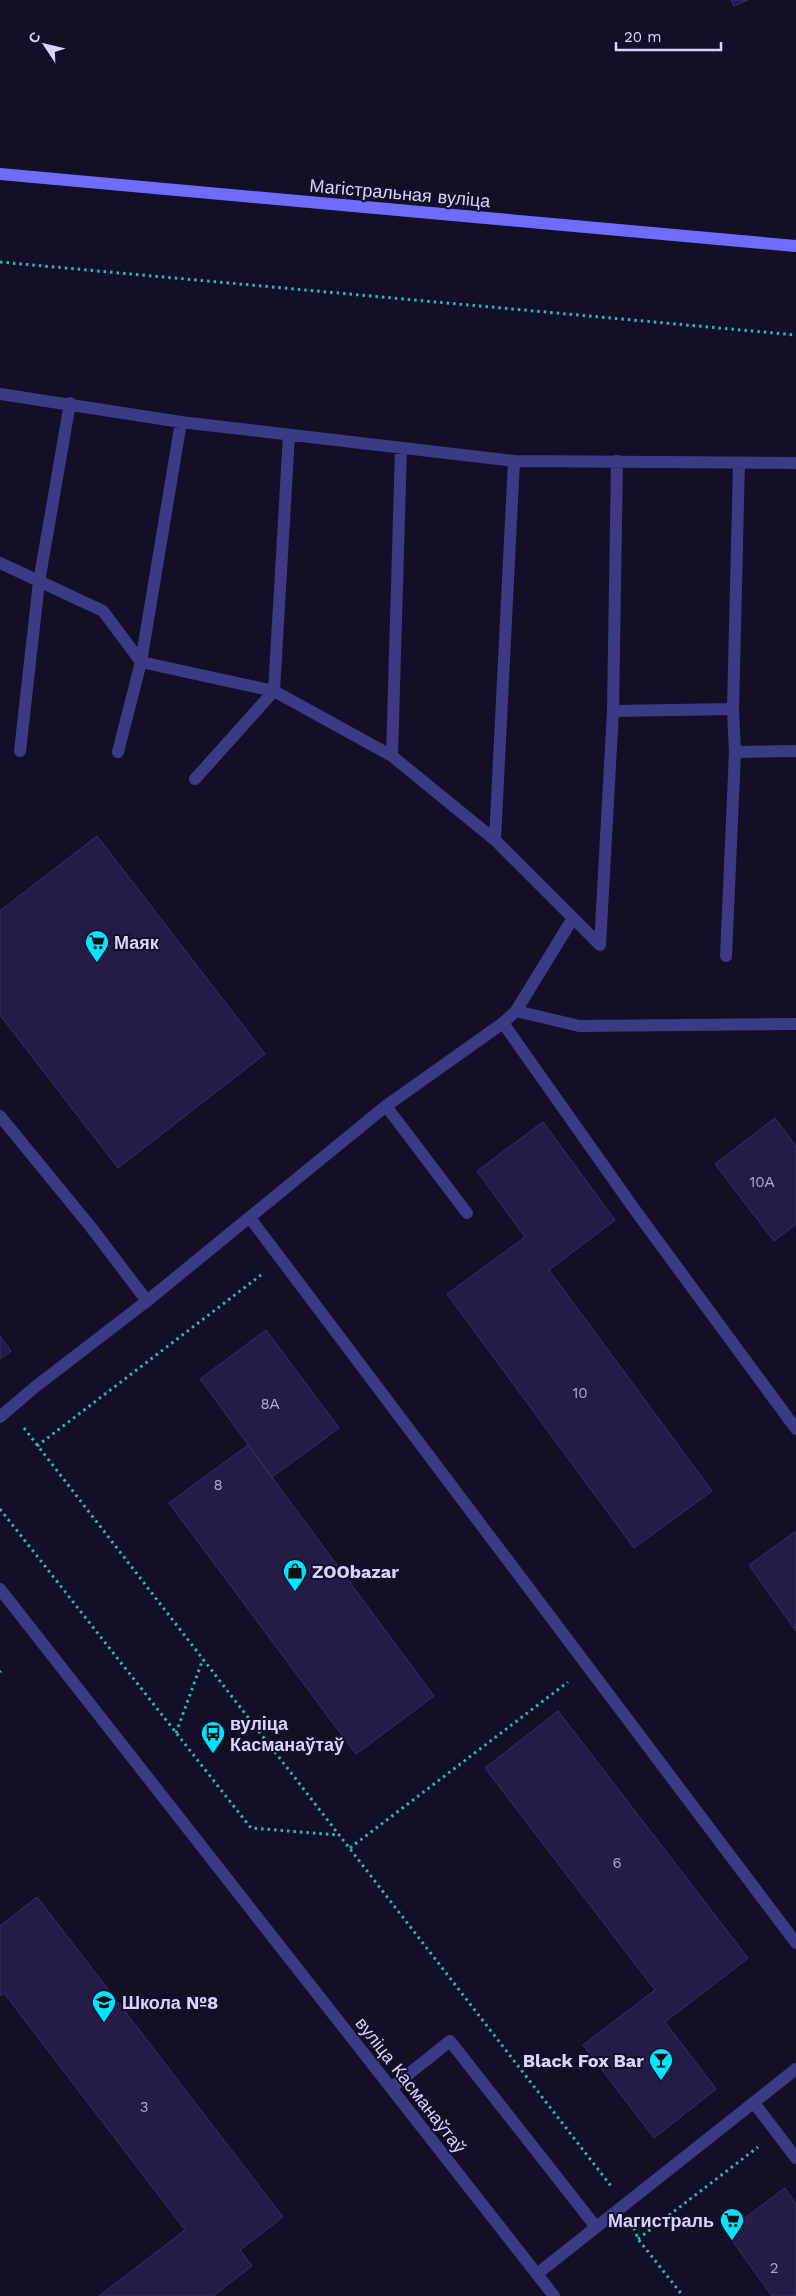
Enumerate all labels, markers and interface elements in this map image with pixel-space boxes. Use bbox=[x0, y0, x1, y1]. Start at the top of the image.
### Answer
north arrow bbox=[20, 20, 70, 70]
scale bar bbox=[616, 20, 721, 52]
text: 20 m bbox=[624, 28, 662, 46]
text: С bbox=[25, 29, 44, 46]
street label: Магістральная вуліца bbox=[309, 175, 492, 211]
supermarket icon: Маяк bbox=[84, 929, 110, 963]
place label: Маяк bbox=[114, 932, 160, 953]
house number: 10А bbox=[749, 1173, 775, 1191]
house number: 10 bbox=[572, 1384, 588, 1402]
house number: 8А bbox=[260, 1395, 280, 1413]
house number: 8 bbox=[213, 1476, 223, 1494]
shop icon: ZOObazar bbox=[282, 1558, 308, 1592]
place label: ZOObazar bbox=[312, 1561, 399, 1582]
place label: вуліца Касманаўтаў bbox=[230, 1713, 344, 1755]
bus stop icon: вуліца Касманаўтаў bbox=[200, 1720, 226, 1754]
house number: 6 bbox=[612, 1854, 622, 1872]
school or university icon: Школа №8 bbox=[91, 1989, 117, 2023]
place label: Школа №8 bbox=[122, 1992, 218, 2013]
street label: вуліца Касманаўтаў bbox=[351, 2013, 471, 2157]
bar icon: Black Fox Bar bbox=[648, 2047, 674, 2081]
place label: Black Fox Bar bbox=[523, 2050, 644, 2071]
house number: 3 bbox=[140, 2098, 148, 2116]
supermarket icon: Магистраль bbox=[719, 2207, 745, 2241]
place label: Магистраль bbox=[608, 2210, 714, 2231]
house number: 2 bbox=[770, 2259, 778, 2277]

